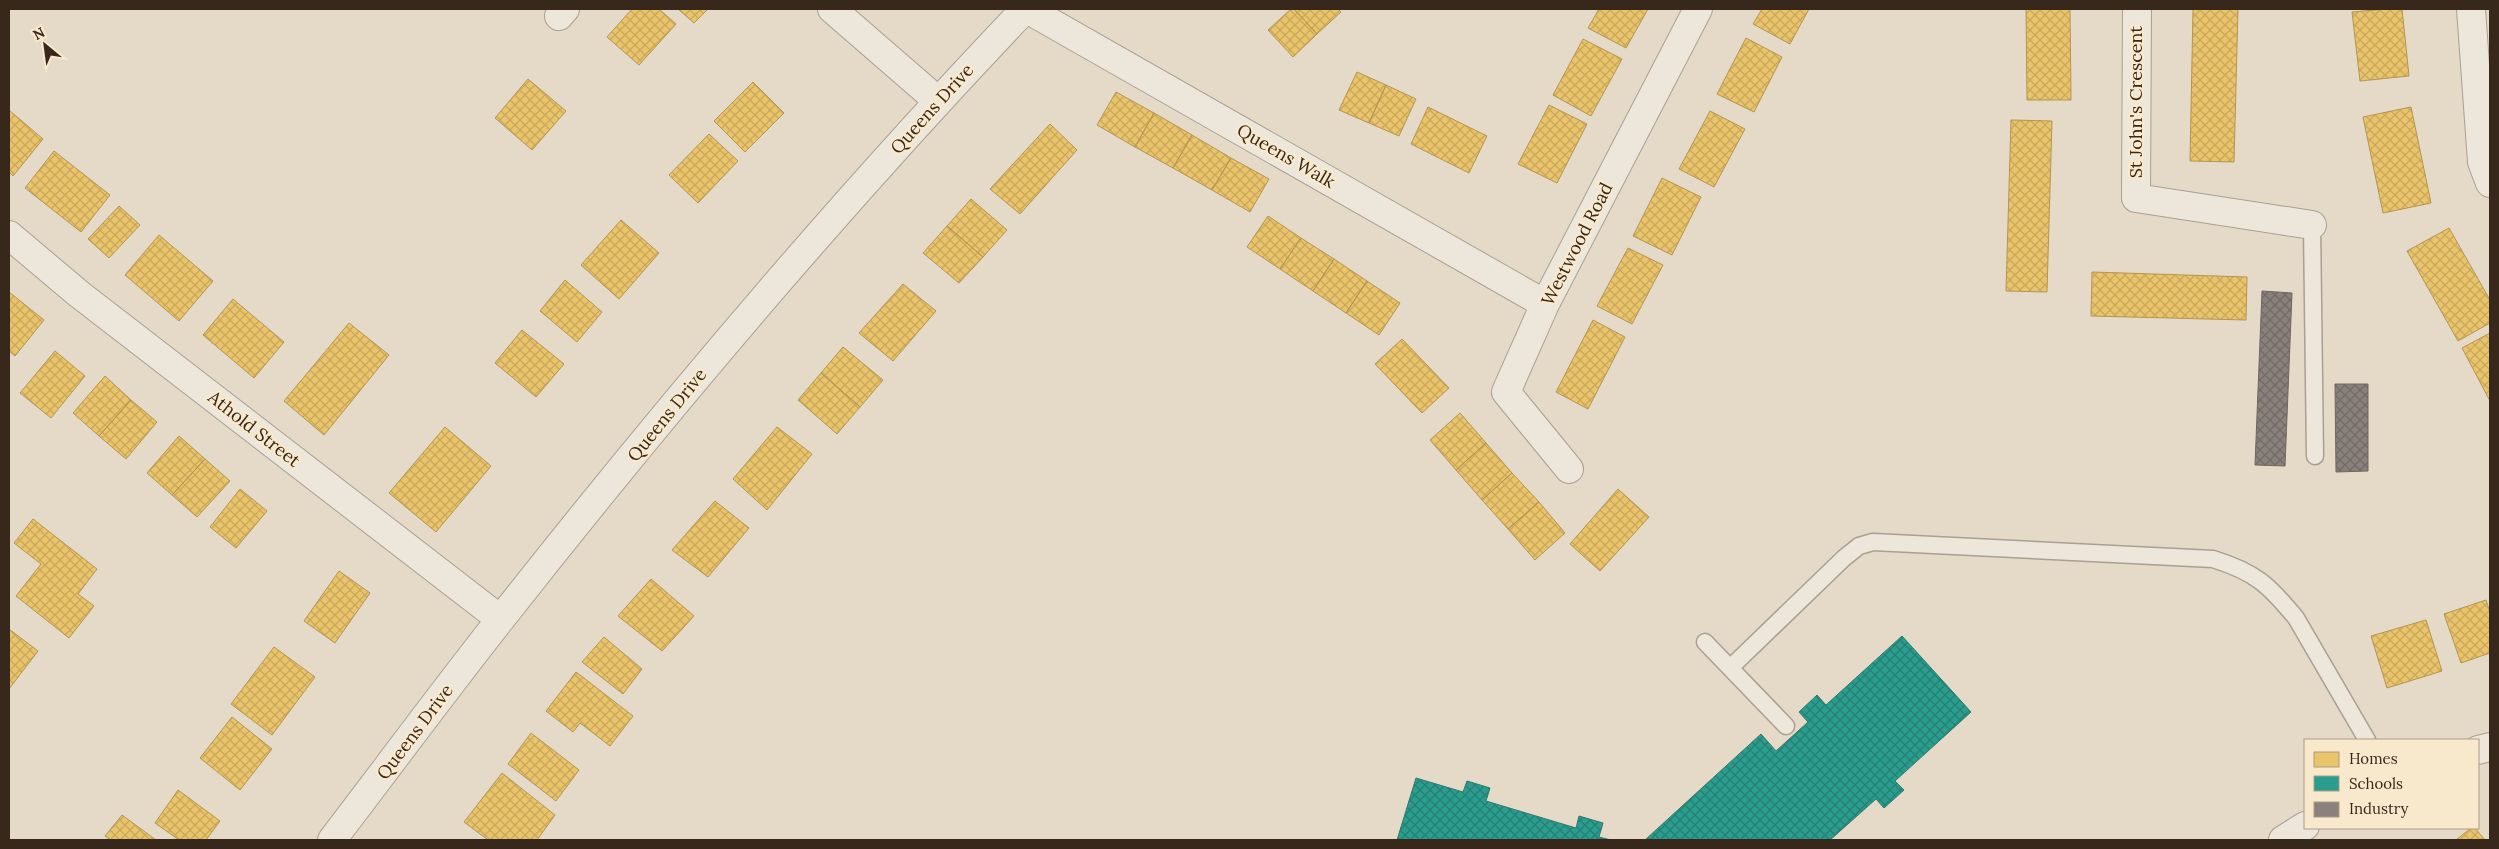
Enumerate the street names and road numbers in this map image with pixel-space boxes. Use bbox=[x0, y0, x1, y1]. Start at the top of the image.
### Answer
street label: St John's Crescent bbox=[2124, 26, 2147, 178]
street label: Queens Drive bbox=[885, 59, 978, 159]
street label: Queens Walk bbox=[1233, 118, 1340, 193]
street label: Westwood Road bbox=[1536, 178, 1618, 309]
street label: Queens Drive bbox=[622, 363, 711, 466]
street label: Athold Street bbox=[203, 385, 305, 472]
street label: Queens Drive bbox=[371, 679, 458, 784]

